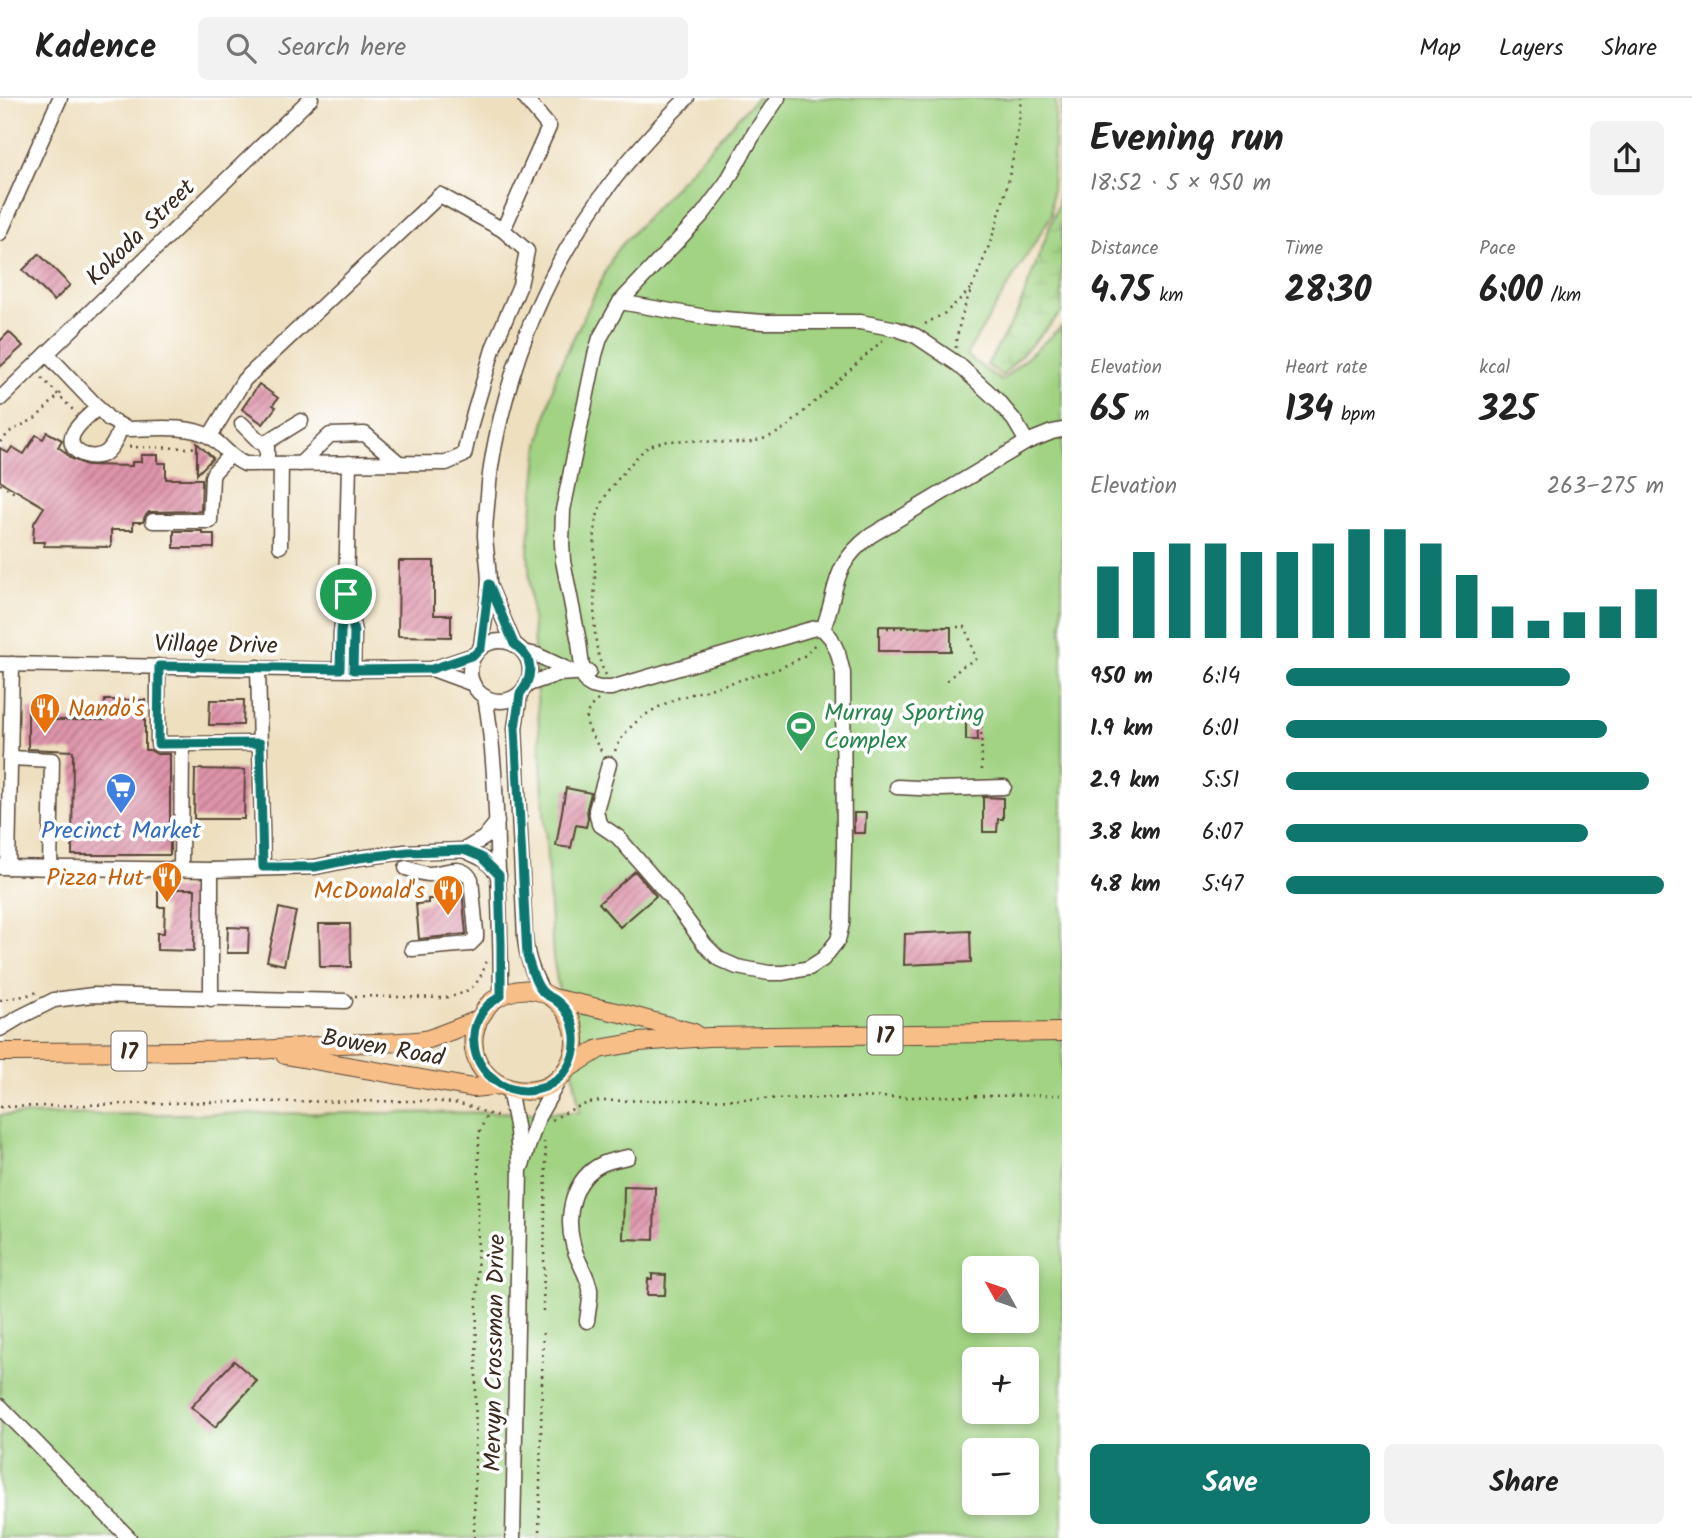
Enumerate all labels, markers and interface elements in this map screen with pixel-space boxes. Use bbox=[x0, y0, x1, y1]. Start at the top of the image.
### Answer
search box bbox=[198, 17, 688, 80]
text: Kadence bbox=[35, 22, 156, 75]
text: Search here bbox=[278, 27, 406, 69]
icon: search bbox=[222, 29, 260, 67]
text: Map bbox=[1419, 29, 1461, 68]
text: Layers bbox=[1499, 29, 1563, 68]
text: Share bbox=[1601, 29, 1657, 68]
text: Evening run bbox=[1090, 110, 1284, 170]
button: share bbox=[1590, 121, 1664, 195]
text: 18:52 · 5 × 950 m bbox=[1090, 166, 1271, 202]
street label: Kokoda Street bbox=[77, 170, 206, 296]
text: Distance bbox=[1090, 234, 1158, 264]
text: Time bbox=[1285, 234, 1323, 264]
text: Pace bbox=[1479, 234, 1516, 264]
text: 4.75 bbox=[1090, 264, 1152, 320]
text: 28:30 bbox=[1285, 264, 1371, 320]
text: 6:00 bbox=[1479, 264, 1543, 320]
text: km bbox=[1152, 281, 1183, 311]
text: /km bbox=[1543, 281, 1581, 311]
text: Elevation bbox=[1090, 353, 1162, 383]
text: Heart rate bbox=[1285, 353, 1367, 383]
text: kcal bbox=[1479, 353, 1510, 383]
text: 65 bbox=[1090, 383, 1127, 439]
text: 134 bbox=[1285, 383, 1333, 439]
text: 325 bbox=[1479, 383, 1537, 439]
text: m bbox=[1127, 400, 1149, 430]
text: bpm bbox=[1333, 400, 1375, 430]
text: Elevation bbox=[1090, 469, 1177, 505]
text: 263–275 m bbox=[1547, 469, 1664, 505]
pin bbox=[316, 564, 376, 624]
icon: arrive bbox=[327, 575, 365, 613]
street label: Village Drive bbox=[154, 625, 278, 666]
text: 950 m bbox=[1090, 659, 1153, 695]
text: 6:14 bbox=[1202, 659, 1240, 695]
place label: Nando's bbox=[68, 690, 145, 729]
restaurant icon: Nando's bbox=[28, 691, 62, 735]
place label: Murray Sporting Complex bbox=[824, 694, 985, 761]
sports icon: Murray Sporting Complex bbox=[784, 709, 818, 753]
text: 1.9 km bbox=[1090, 711, 1153, 747]
text: 6:01 bbox=[1202, 711, 1239, 747]
text: 2.9 km bbox=[1090, 763, 1160, 799]
text: 5:51 bbox=[1202, 763, 1240, 799]
supermarket icon: Precinct Market bbox=[104, 771, 138, 815]
place label: Precinct Market bbox=[41, 812, 202, 851]
text: 3.8 km bbox=[1090, 815, 1161, 851]
text: 6:07 bbox=[1202, 815, 1243, 851]
place label: Pizza Hut bbox=[46, 859, 145, 898]
restaurant icon: Pizza Hut bbox=[150, 860, 184, 904]
text: 4.8 km bbox=[1090, 867, 1161, 903]
text: 5:47 bbox=[1202, 867, 1243, 903]
place label: McDonald's bbox=[313, 872, 425, 911]
restaurant icon: McDonald's bbox=[431, 873, 465, 917]
road number: 17 bbox=[868, 1016, 903, 1054]
street label: Bowen Road bbox=[318, 1019, 448, 1079]
road number: 17 bbox=[111, 1032, 146, 1070]
street label: Mervyn Crossman Drive bbox=[474, 1234, 517, 1472]
north arrow bbox=[962, 1256, 1040, 1334]
map controls bbox=[962, 1256, 1039, 1515]
button: + bbox=[962, 1347, 1039, 1424]
button: − bbox=[962, 1438, 1039, 1515]
button: Save bbox=[1090, 1444, 1370, 1524]
button: Share bbox=[1384, 1444, 1664, 1524]

